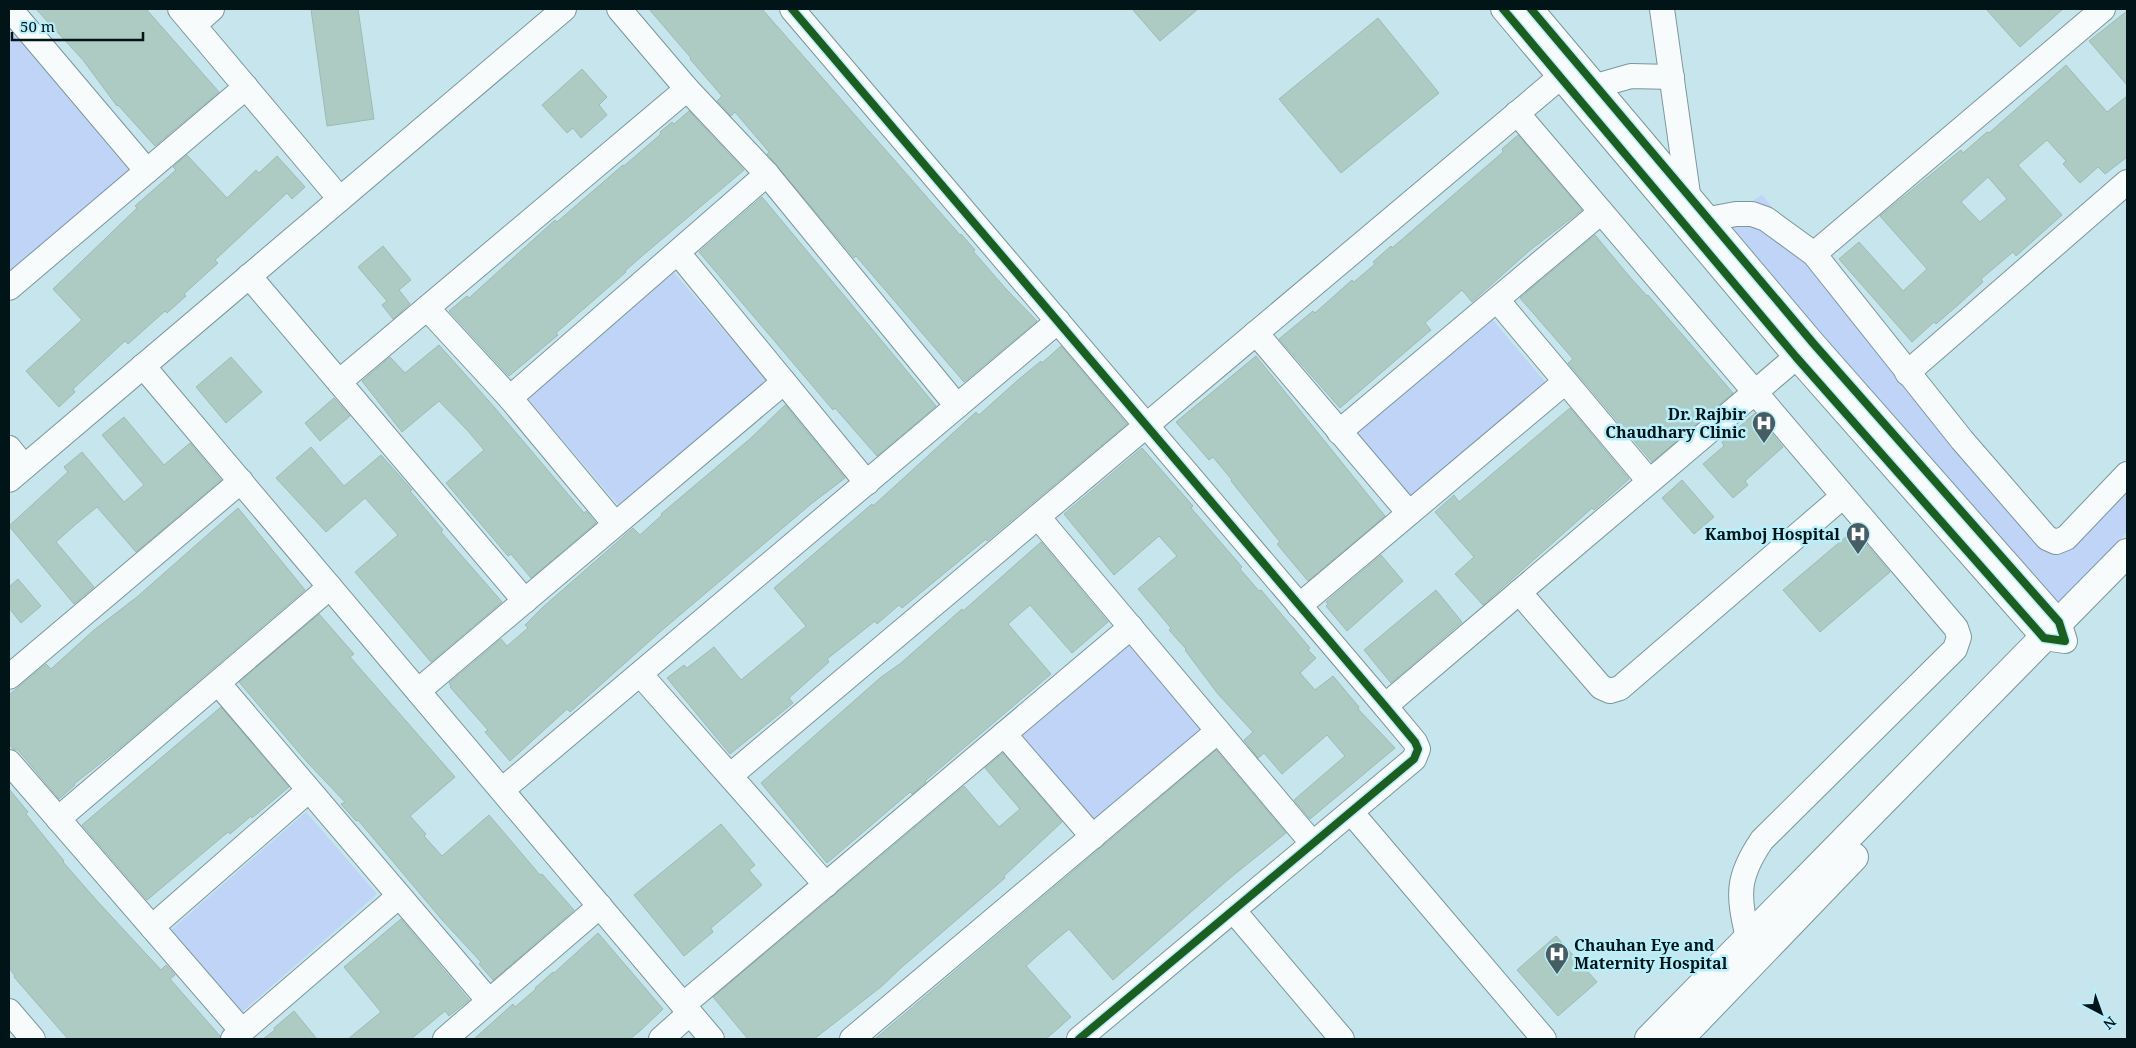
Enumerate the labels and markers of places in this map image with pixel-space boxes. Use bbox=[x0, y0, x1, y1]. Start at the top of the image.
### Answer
place label: Dr. Rajbir Chaudhary Clinic bbox=[1605, 403, 1747, 443]
hospital icon: Dr. Rajbir Chaudhary Clinic bbox=[1751, 410, 1777, 444]
hospital icon: Kamboj Hospital bbox=[1845, 521, 1871, 555]
place label: Kamboj Hospital bbox=[1705, 523, 1840, 545]
place label: Chauhan Eye and Maternity Hospital bbox=[1574, 934, 1728, 974]
hospital icon: Chauhan Eye and Maternity Hospital bbox=[1544, 941, 1570, 975]

